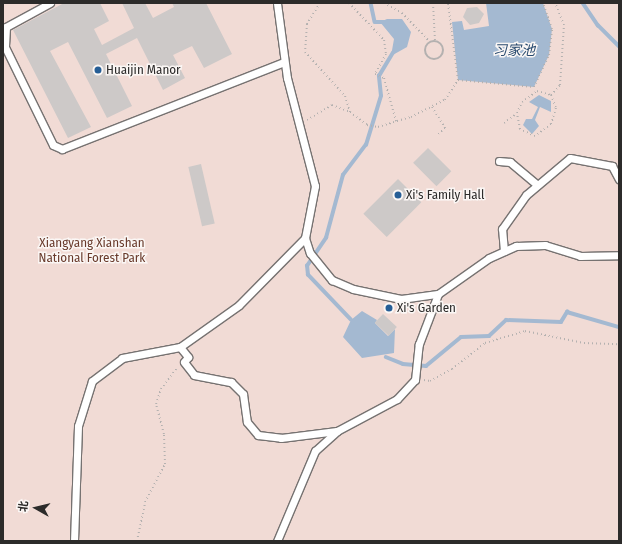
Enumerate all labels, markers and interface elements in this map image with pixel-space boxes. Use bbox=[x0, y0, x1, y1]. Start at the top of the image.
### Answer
water label: 习家池 bbox=[493, 43, 535, 59]
place label: Huaijin Manor bbox=[106, 62, 181, 78]
marker: Huaijin Manor bbox=[93, 65, 103, 75]
place label: Xi's Family Hall bbox=[406, 187, 484, 203]
marker: Xi's Family Hall bbox=[393, 190, 403, 200]
park label: Xiangyang Xianshan National Forest Park bbox=[39, 236, 145, 267]
place label: Xi's Garden bbox=[397, 300, 456, 316]
marker: Xi's Garden bbox=[384, 303, 394, 313]
north arrow bbox=[16, 488, 56, 528]
text: 北 bbox=[16, 500, 31, 513]

